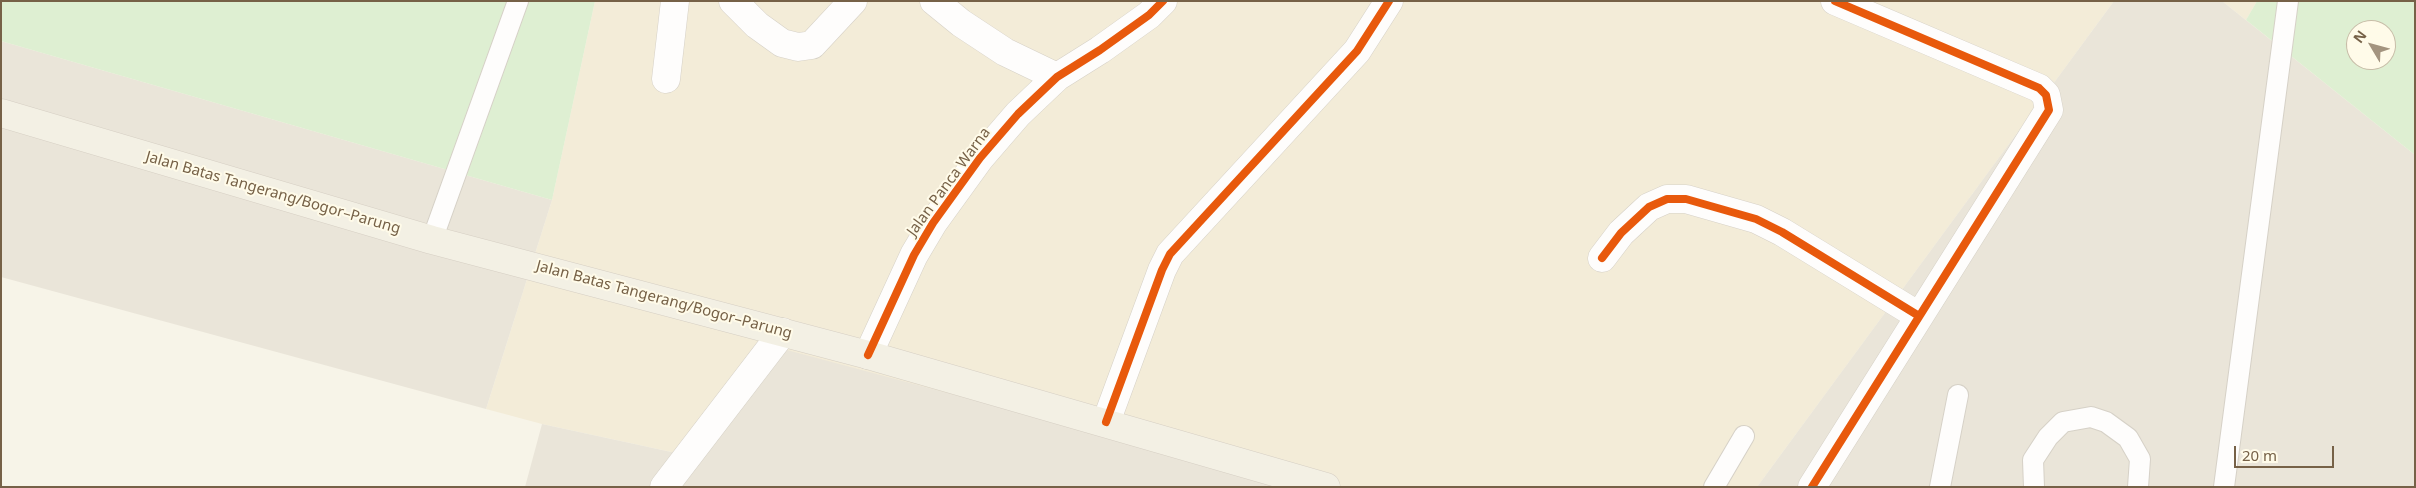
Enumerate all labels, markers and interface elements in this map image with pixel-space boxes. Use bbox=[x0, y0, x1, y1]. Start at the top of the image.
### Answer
north arrow bbox=[2346, 20, 2396, 70]
text: N bbox=[2348, 26, 2370, 47]
street label: Jalan Panca Warna bbox=[903, 124, 995, 240]
street label: Jalan Batas Tangerang/Bogor–Parung bbox=[144, 148, 402, 238]
street label: Jalan Batas Tangerang/Bogor–Parung bbox=[534, 257, 794, 343]
scale bar bbox=[2236, 436, 2336, 468]
text: 20 m bbox=[2242, 445, 2277, 465]

